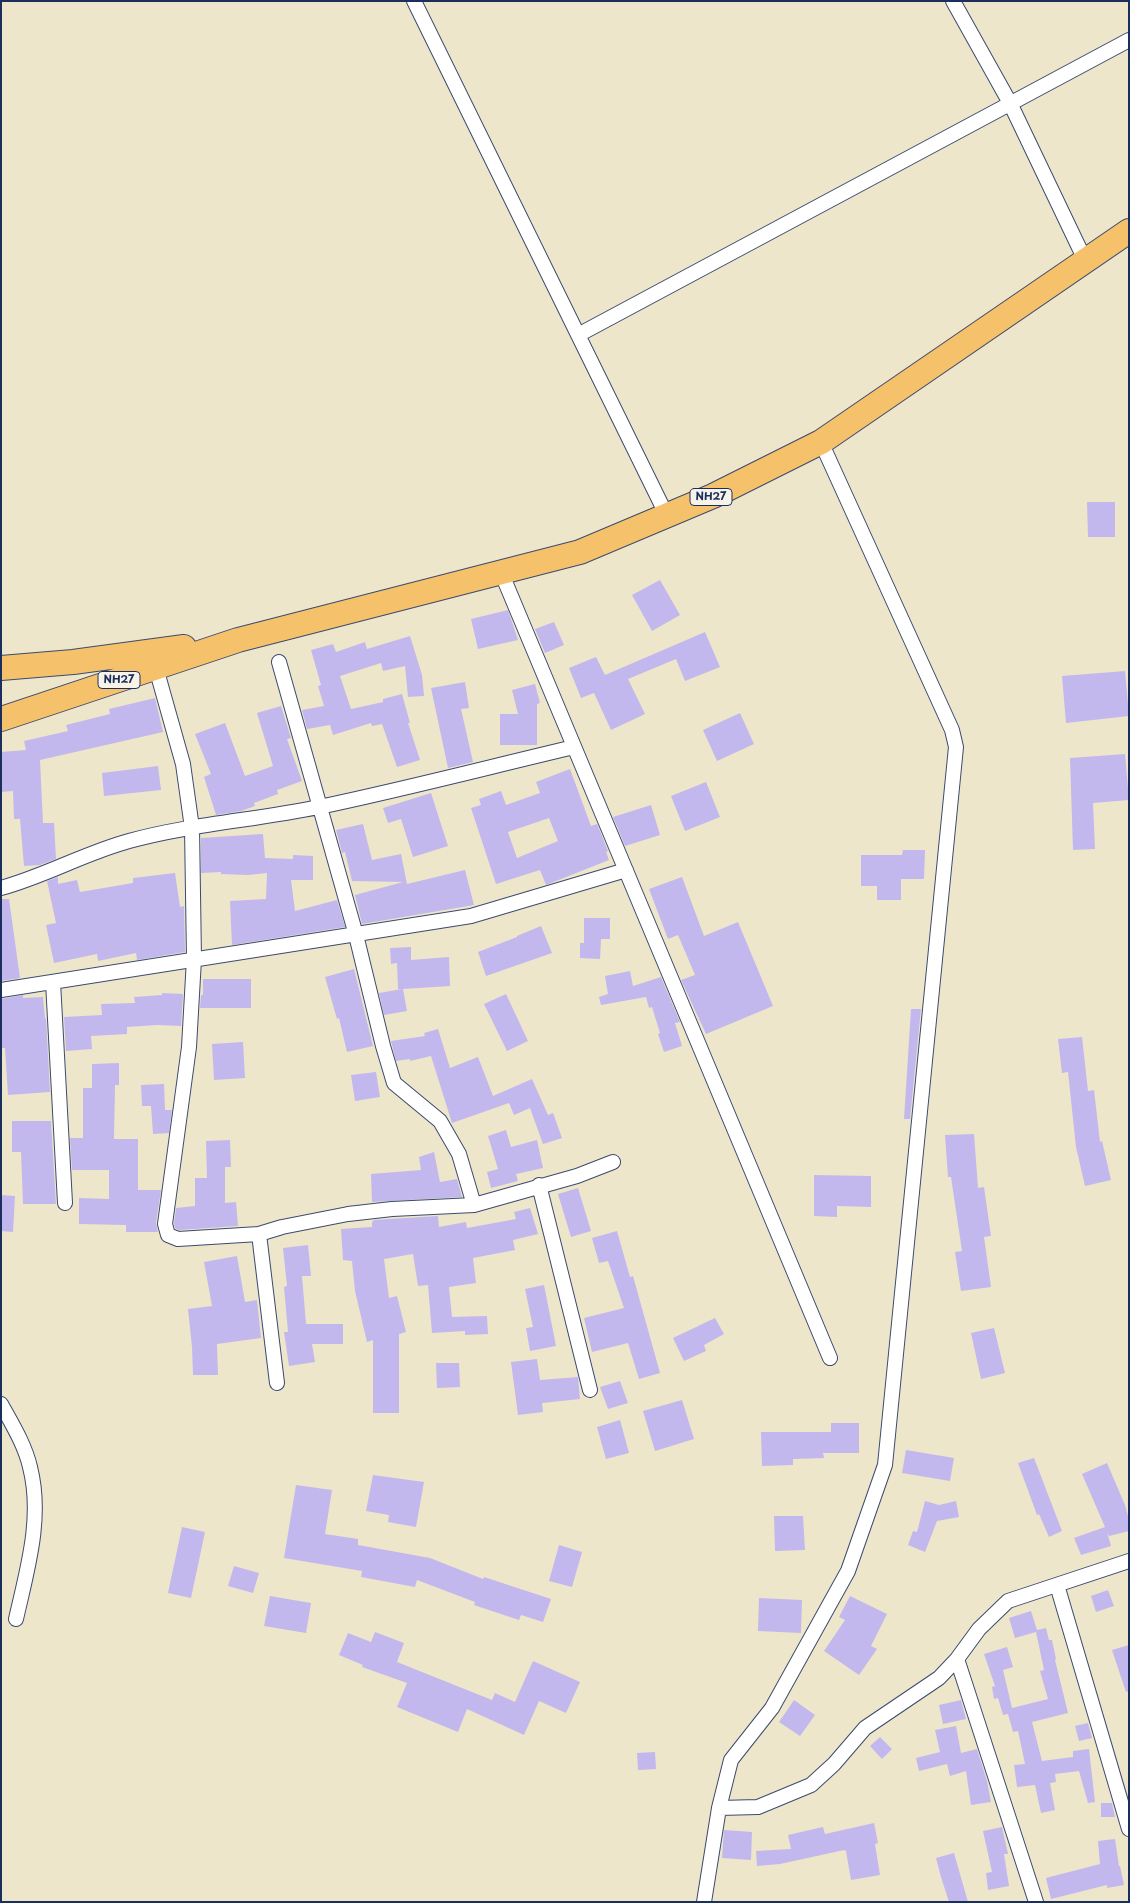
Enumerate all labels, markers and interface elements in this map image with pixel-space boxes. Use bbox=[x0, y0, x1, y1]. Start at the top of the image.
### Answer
road number: NH27 bbox=[690, 488, 732, 506]
road number: NH27 bbox=[98, 672, 140, 688]

